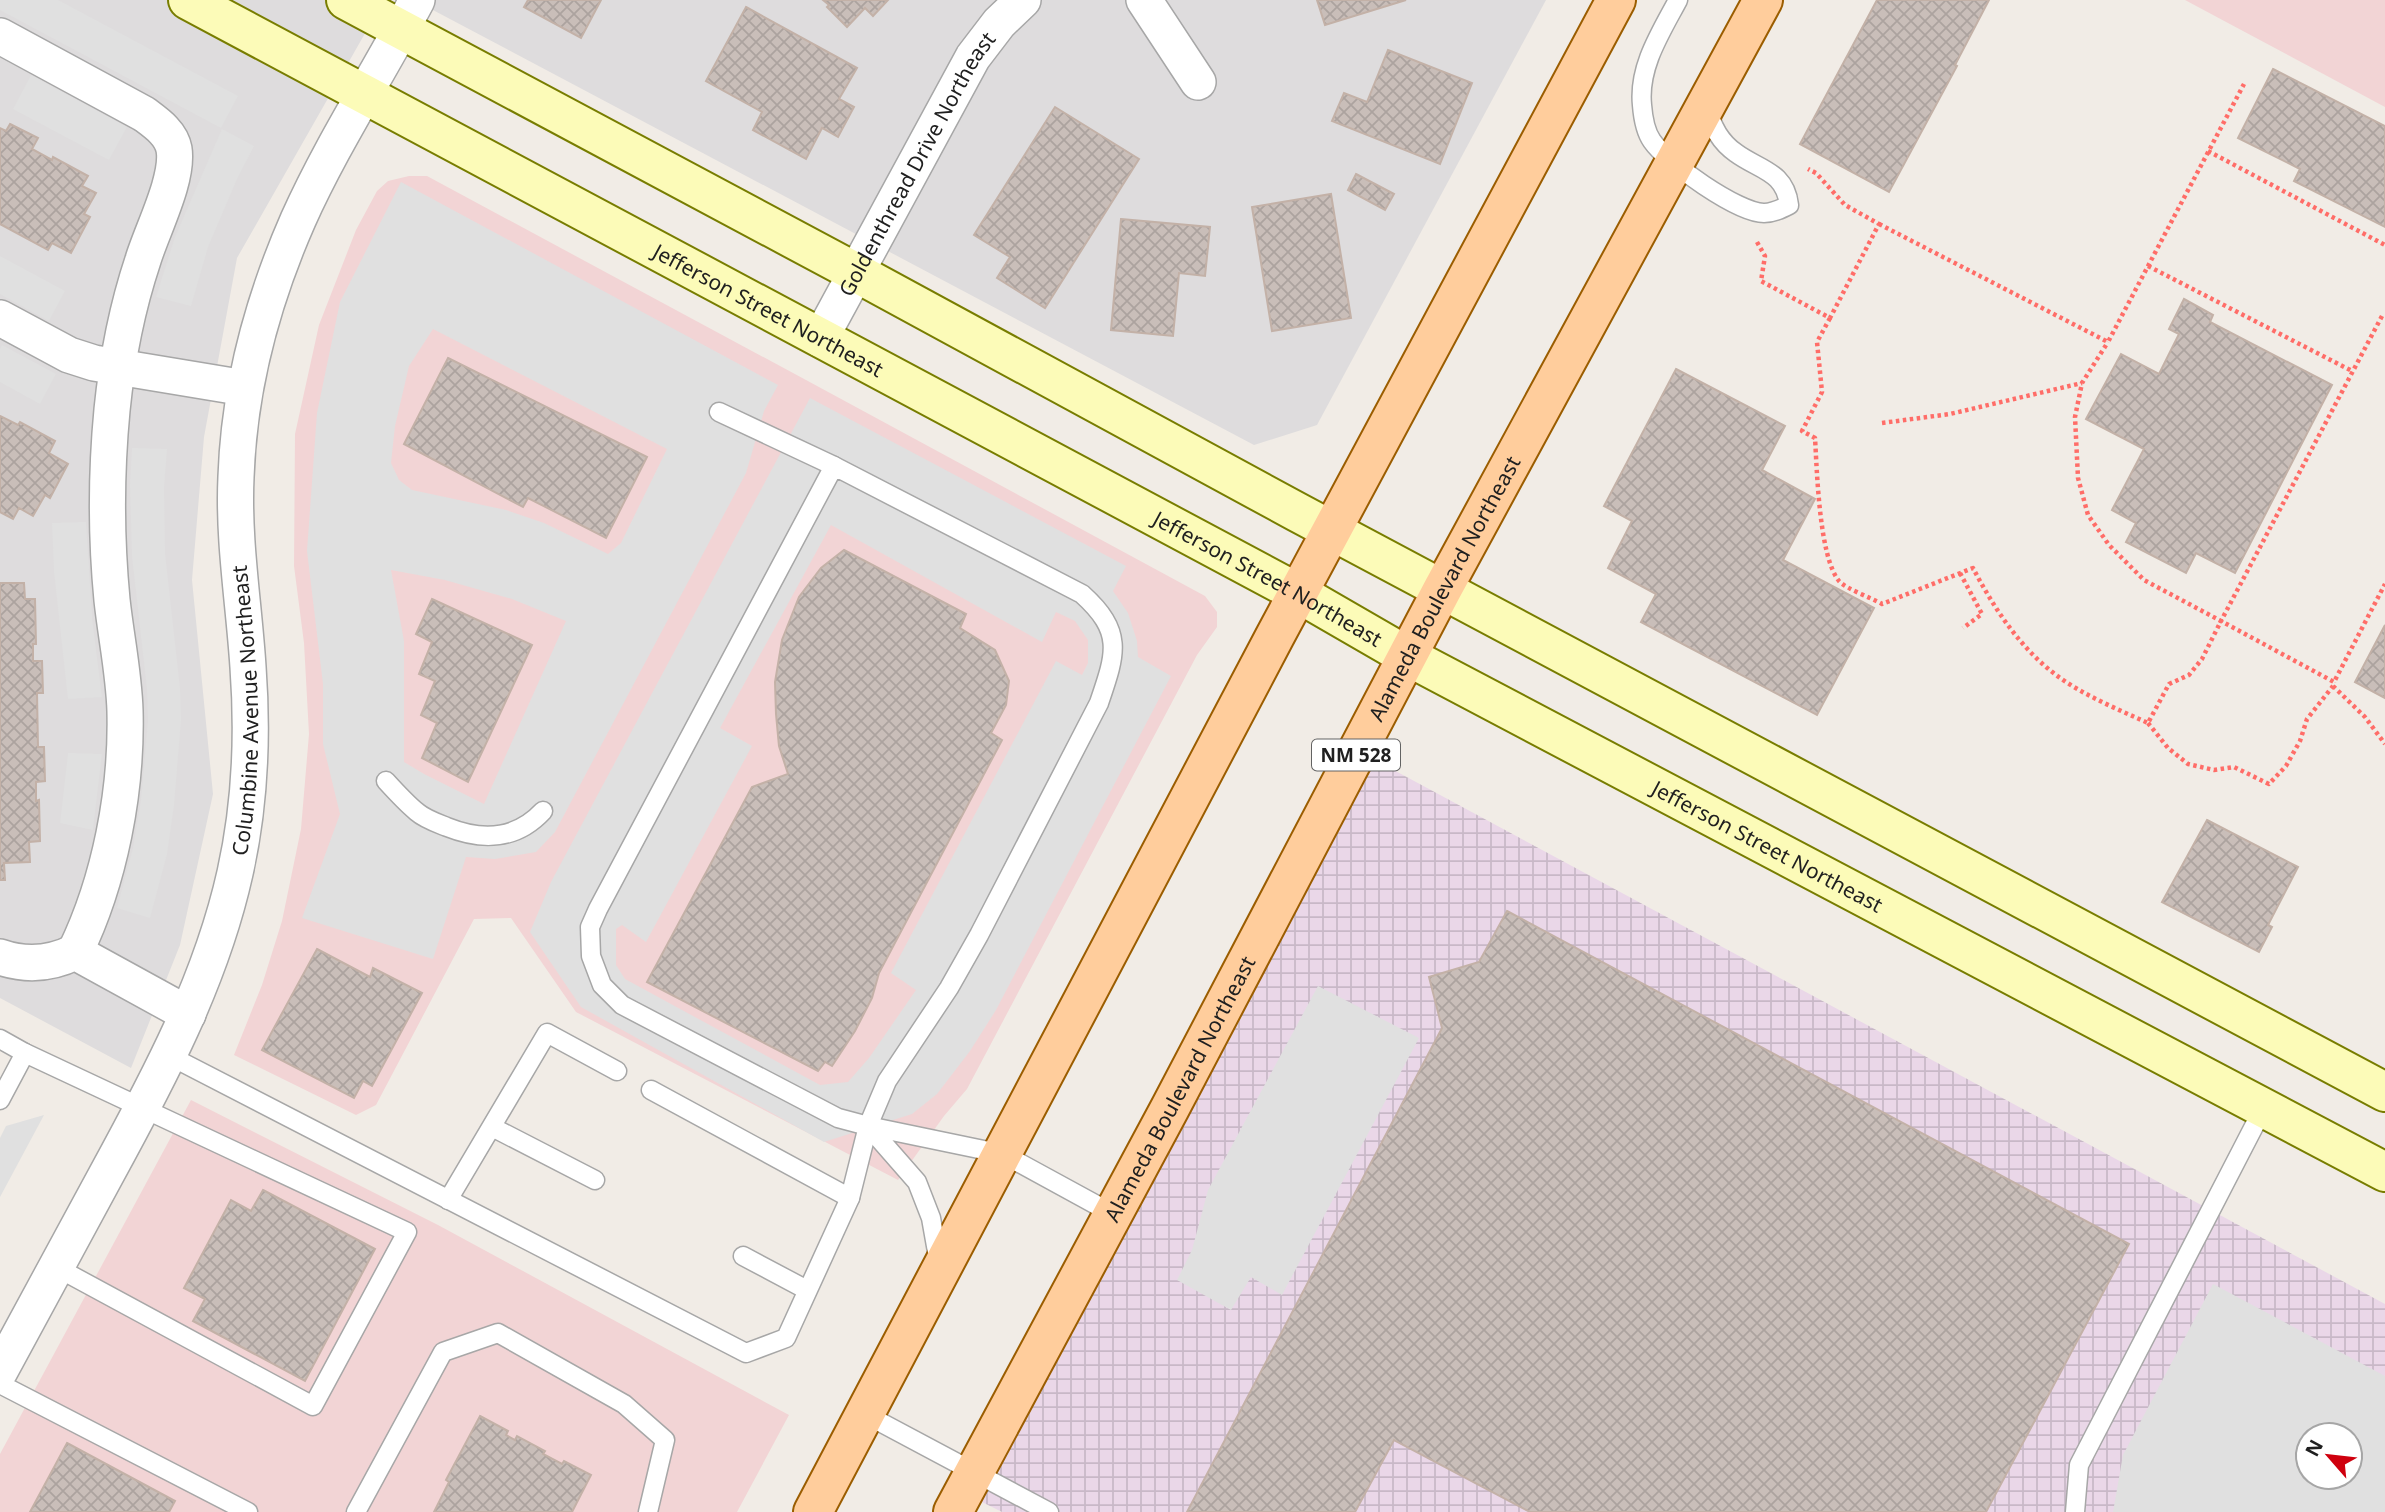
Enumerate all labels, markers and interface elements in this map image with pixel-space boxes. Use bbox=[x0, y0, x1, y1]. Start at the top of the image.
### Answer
street label: Goldenthread Drive Northeast bbox=[832, 25, 1002, 301]
street label: Jefferson Street Northeast bbox=[647, 236, 889, 383]
street label: Alameda Boulevard Northeast bbox=[1362, 451, 1527, 726]
street label: Jefferson Street Northeast bbox=[1147, 503, 1388, 653]
street label: Columbine Avenue Northeast bbox=[225, 564, 264, 858]
road number: NM 528 bbox=[1312, 740, 1400, 770]
street label: Jefferson Street Northeast bbox=[1645, 773, 1888, 919]
street label: Alameda Boulevard Northeast bbox=[1098, 951, 1262, 1227]
north arrow bbox=[2294, 1421, 2364, 1491]
text: N bbox=[2299, 1435, 2329, 1461]

